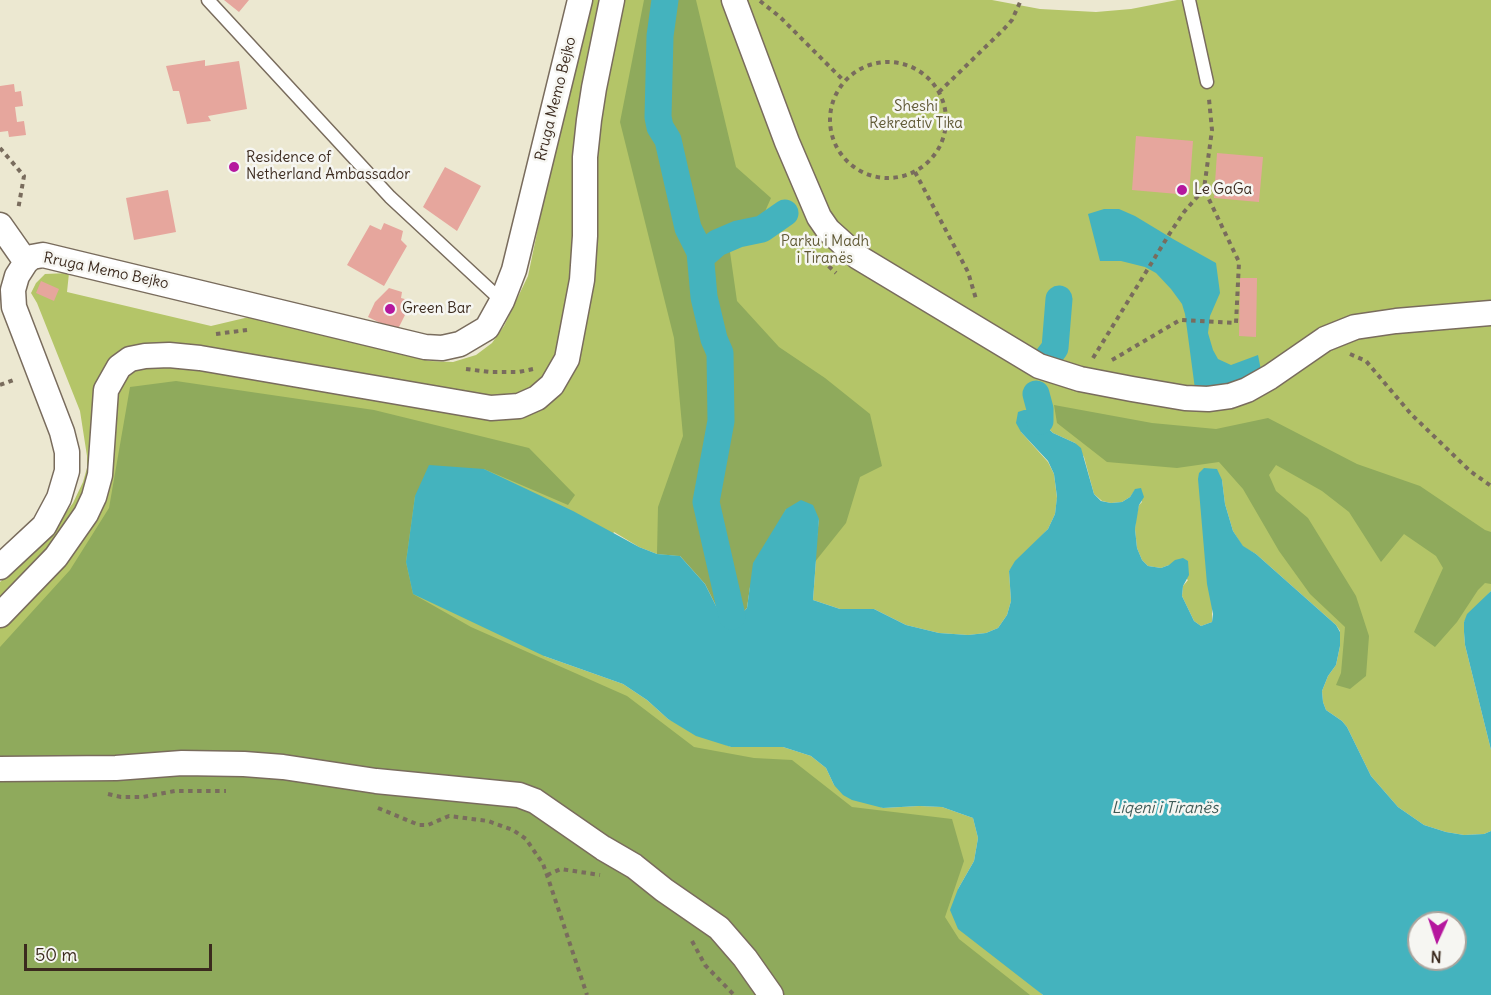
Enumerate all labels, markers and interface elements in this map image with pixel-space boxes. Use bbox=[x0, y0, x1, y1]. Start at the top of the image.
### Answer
street label: Rruga Memo Bejko bbox=[532, 35, 580, 163]
park label: Sheshi Rekreativ Tika bbox=[869, 98, 963, 133]
place label: Residence of Netherland Ambassador bbox=[246, 149, 410, 184]
marker: Residence of Netherland Ambassador bbox=[227, 160, 241, 174]
place label: Le GaGa bbox=[1194, 181, 1252, 199]
marker: Le GaGa bbox=[1175, 183, 1189, 197]
park label: Parku i Madh i Tiranës bbox=[781, 233, 869, 268]
street label: Rruga Memo Bejko bbox=[42, 249, 170, 293]
place label: Green Bar bbox=[402, 300, 471, 318]
marker: Green Bar bbox=[383, 302, 397, 316]
water label: Liqeni i Tiranës bbox=[1112, 798, 1218, 818]
north arrow bbox=[1407, 911, 1467, 971]
scale bar bbox=[27, 932, 214, 970]
text: 50 m bbox=[35, 943, 77, 966]
text: N bbox=[1430, 947, 1442, 967]

